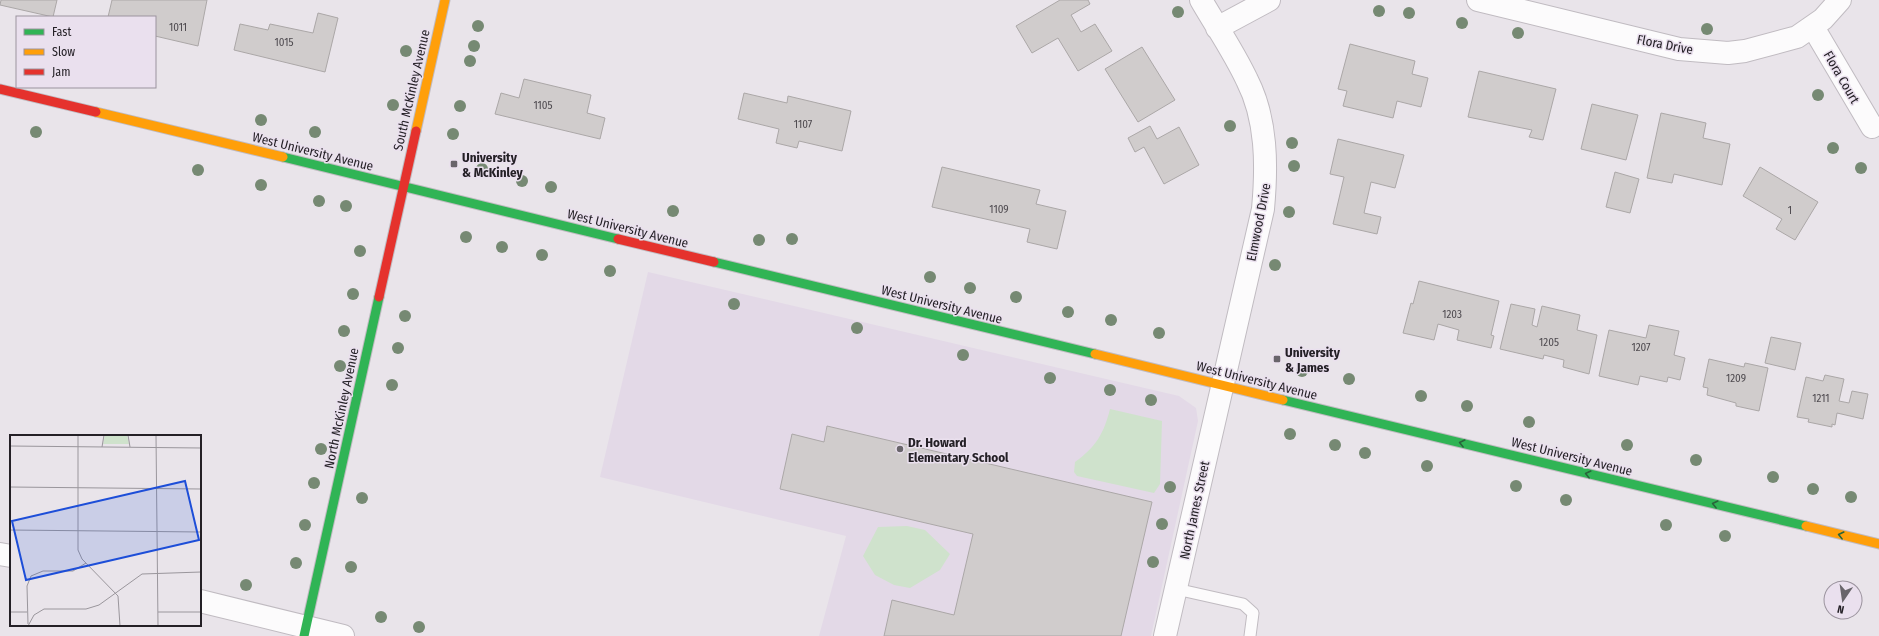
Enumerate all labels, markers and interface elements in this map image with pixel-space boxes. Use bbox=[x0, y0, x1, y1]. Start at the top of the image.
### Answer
legend bbox=[16, 16, 156, 88]
house number: 1011 bbox=[169, 21, 187, 34]
text: Fast bbox=[52, 25, 71, 39]
street label: South McKinley Avenue bbox=[390, 28, 433, 152]
street label: Flora Drive bbox=[1636, 32, 1694, 57]
house number: 1015 bbox=[274, 36, 294, 49]
text: Slow bbox=[52, 45, 75, 59]
street label: Flora Court bbox=[1821, 48, 1863, 107]
text: Jam bbox=[52, 65, 70, 79]
house number: 1105 bbox=[533, 99, 553, 112]
house number: 1107 bbox=[794, 118, 813, 131]
street label: West University Avenue bbox=[251, 129, 375, 174]
place label: University & McKinley bbox=[462, 150, 523, 180]
marker: University & McKinley bbox=[449, 159, 459, 169]
street label: Elmwood Drive bbox=[1244, 182, 1273, 262]
house number: 1109 bbox=[989, 203, 1009, 216]
house number: 1 bbox=[1788, 204, 1792, 217]
street label: West University Avenue bbox=[566, 206, 690, 251]
street label: West University Avenue bbox=[880, 282, 1004, 327]
house number: 1203 bbox=[1442, 308, 1462, 321]
house number: 1205 bbox=[1539, 336, 1559, 349]
house number: 1207 bbox=[1631, 341, 1651, 354]
place label: University & James bbox=[1285, 345, 1341, 375]
street label: North McKinley Avenue bbox=[321, 346, 362, 470]
marker: University & James bbox=[1272, 354, 1282, 364]
street label: West University Avenue bbox=[1195, 358, 1319, 403]
house number: 1209 bbox=[1726, 372, 1746, 385]
house number: 1211 bbox=[1812, 392, 1830, 405]
street label: West University Avenue bbox=[1510, 434, 1634, 479]
inset map bbox=[10, 435, 201, 626]
place label: Dr. Howard Elementary School bbox=[908, 435, 1009, 465]
one-way arrow bbox=[1459, 439, 1466, 448]
marker: Dr. Howard Elementary School bbox=[895, 444, 905, 454]
street label: North James Street bbox=[1177, 459, 1212, 561]
one-way arrow bbox=[1585, 470, 1592, 478]
one-way arrow bbox=[1712, 501, 1718, 509]
one-way arrow bbox=[1838, 531, 1845, 540]
north arrow bbox=[1823, 580, 1863, 620]
text: N bbox=[1836, 602, 1846, 616]

